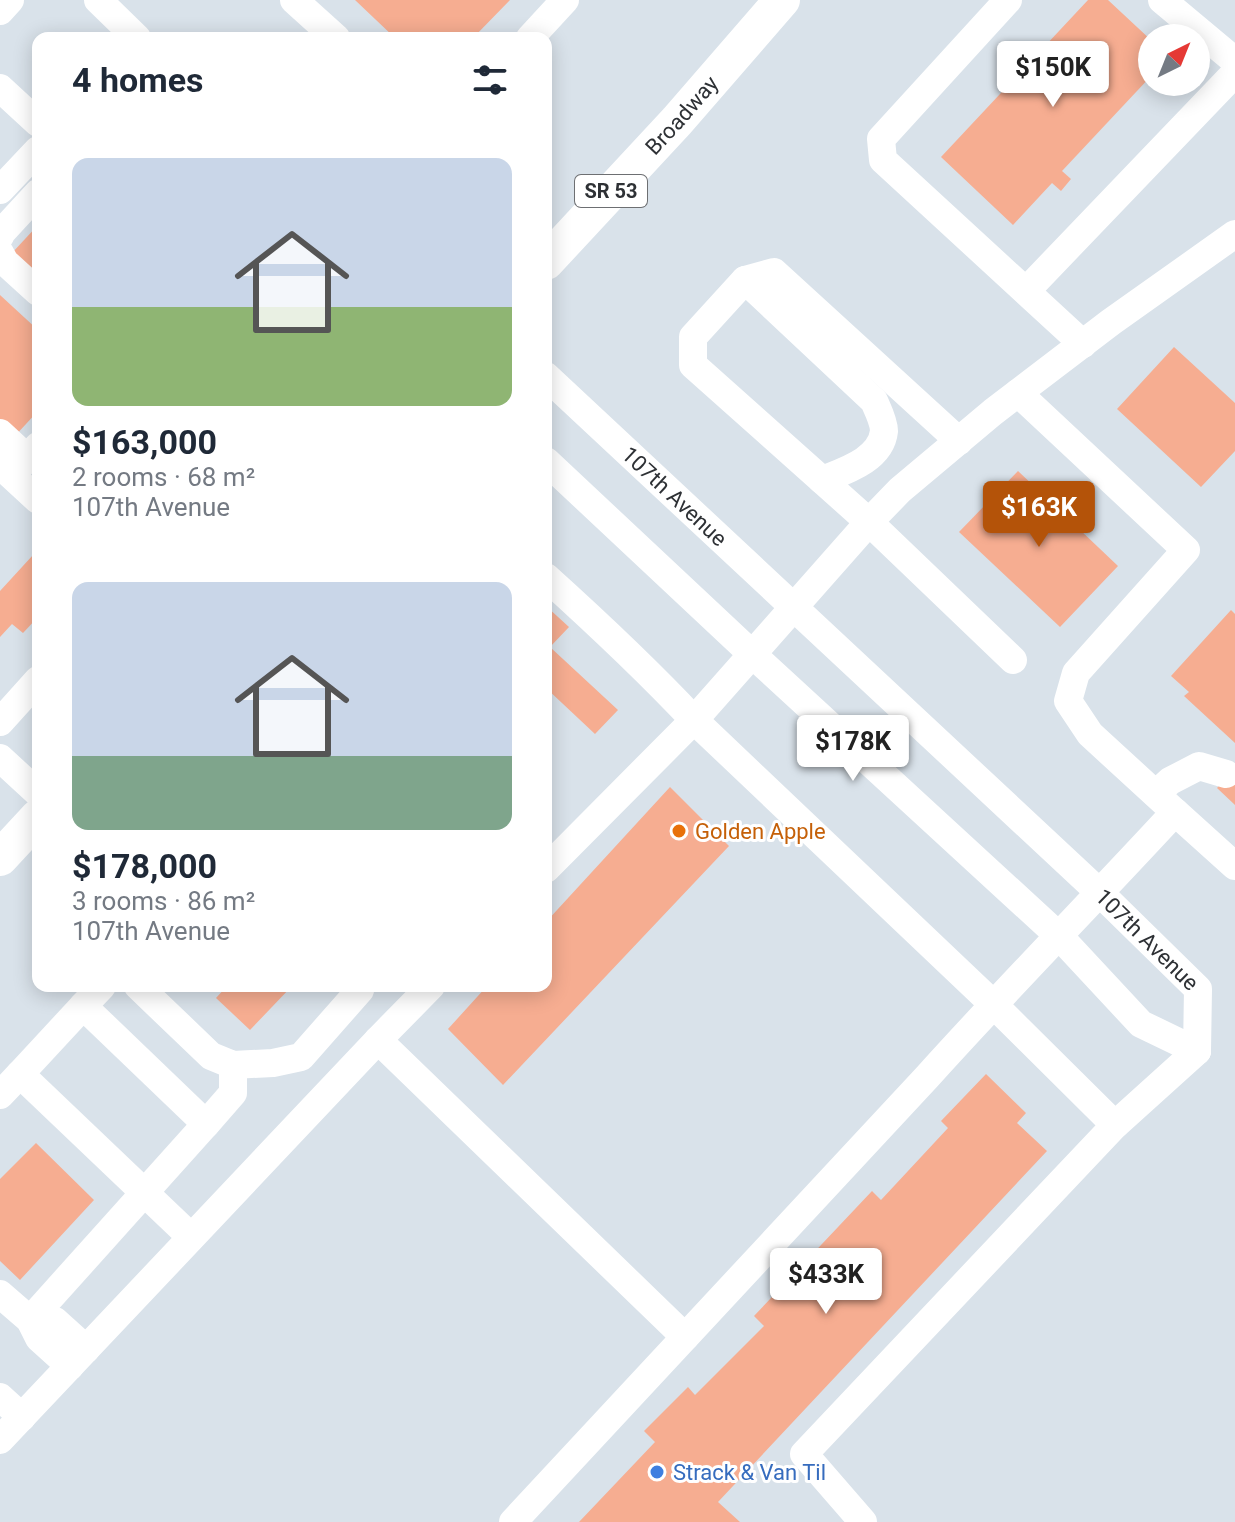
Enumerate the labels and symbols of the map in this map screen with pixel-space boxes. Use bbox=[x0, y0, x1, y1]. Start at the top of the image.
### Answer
north arrow bbox=[1138, 24, 1210, 96]
pin: $150K bbox=[997, 41, 1109, 109]
street label: Broadway bbox=[640, 70, 723, 159]
road number: SR 53 bbox=[575, 175, 647, 207]
street label: 107th Avenue bbox=[617, 441, 732, 551]
pin: $163K bbox=[983, 481, 1095, 549]
pin: $178K bbox=[797, 715, 909, 783]
place label: Golden Apple bbox=[695, 819, 826, 844]
marker: Golden Apple bbox=[670, 822, 688, 840]
street label: 107th Avenue bbox=[1091, 884, 1204, 995]
pin: $433K bbox=[770, 1248, 882, 1316]
place label: Strack & Van Til bbox=[673, 1460, 826, 1485]
marker: Strack & Van Til bbox=[648, 1463, 666, 1481]

